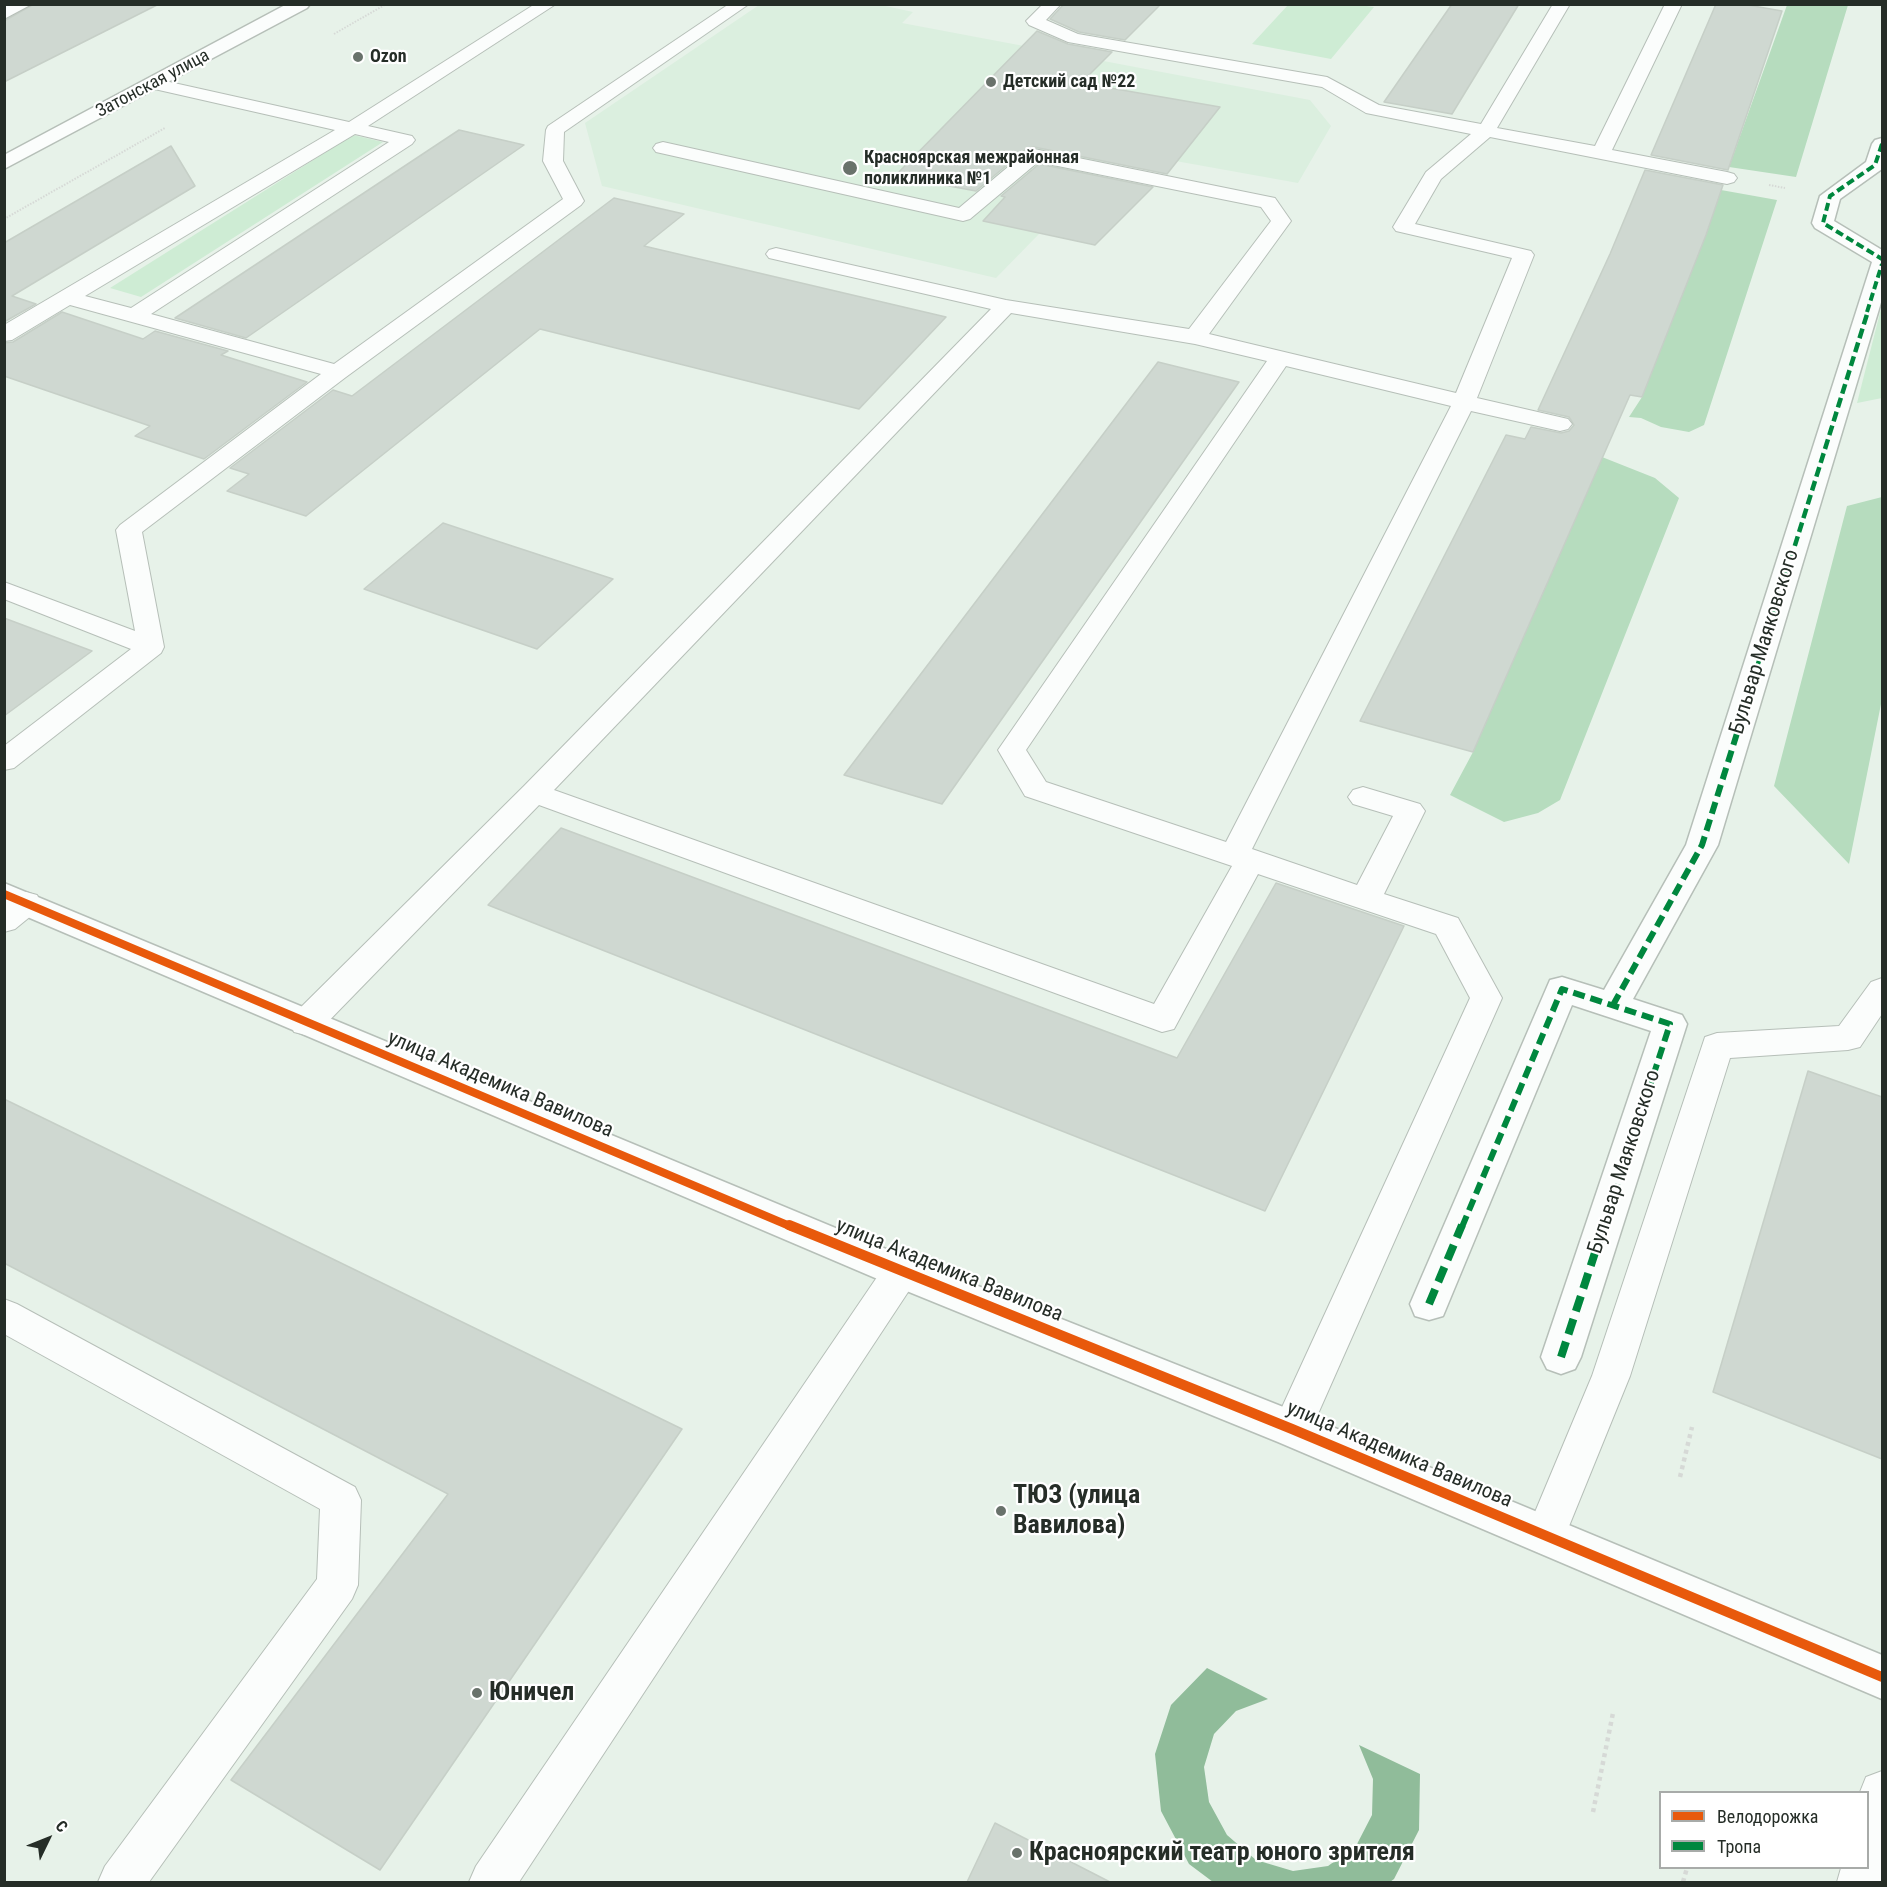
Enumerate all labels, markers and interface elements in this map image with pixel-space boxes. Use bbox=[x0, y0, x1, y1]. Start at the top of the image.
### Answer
street label: Затонская улица bbox=[93, 45, 213, 123]
place label: Ozon bbox=[370, 46, 407, 68]
marker: Ozon bbox=[351, 50, 365, 64]
place label: Детский сад №22 bbox=[1003, 71, 1135, 93]
marker: Детский сад №22 bbox=[984, 75, 998, 89]
place label: Красноярская межрайонная поликлиника №1 bbox=[864, 147, 1079, 190]
marker: Красноярская межрайонная поликлиника №1 bbox=[841, 159, 859, 177]
street label: Бульвар Маяковского bbox=[1725, 547, 1805, 737]
street label: улица Академика Вавилова bbox=[383, 1026, 617, 1144]
street label: Бульвар Маяковского bbox=[1583, 1067, 1667, 1257]
street label: улица Академика Вавилова bbox=[832, 1214, 1066, 1328]
street label: улица Академика Вавилова bbox=[1282, 1396, 1516, 1514]
place label: ТЮЗ (улица Вавилова) bbox=[1013, 1480, 1140, 1542]
marker: ТЮЗ (улица Вавилова) bbox=[994, 1504, 1008, 1518]
place label: Юничел bbox=[489, 1677, 574, 1709]
marker: Юничел bbox=[470, 1686, 484, 1700]
legend bbox=[1659, 1791, 1869, 1869]
text: Велодорожка bbox=[1717, 1806, 1818, 1827]
north arrow bbox=[18, 1809, 78, 1869]
text: С bbox=[51, 1817, 72, 1836]
text: Тропа bbox=[1717, 1836, 1761, 1857]
place label: Красноярский театр юного зрителя bbox=[1029, 1837, 1415, 1869]
marker: Красноярский театр юного зрителя bbox=[1010, 1846, 1024, 1860]

